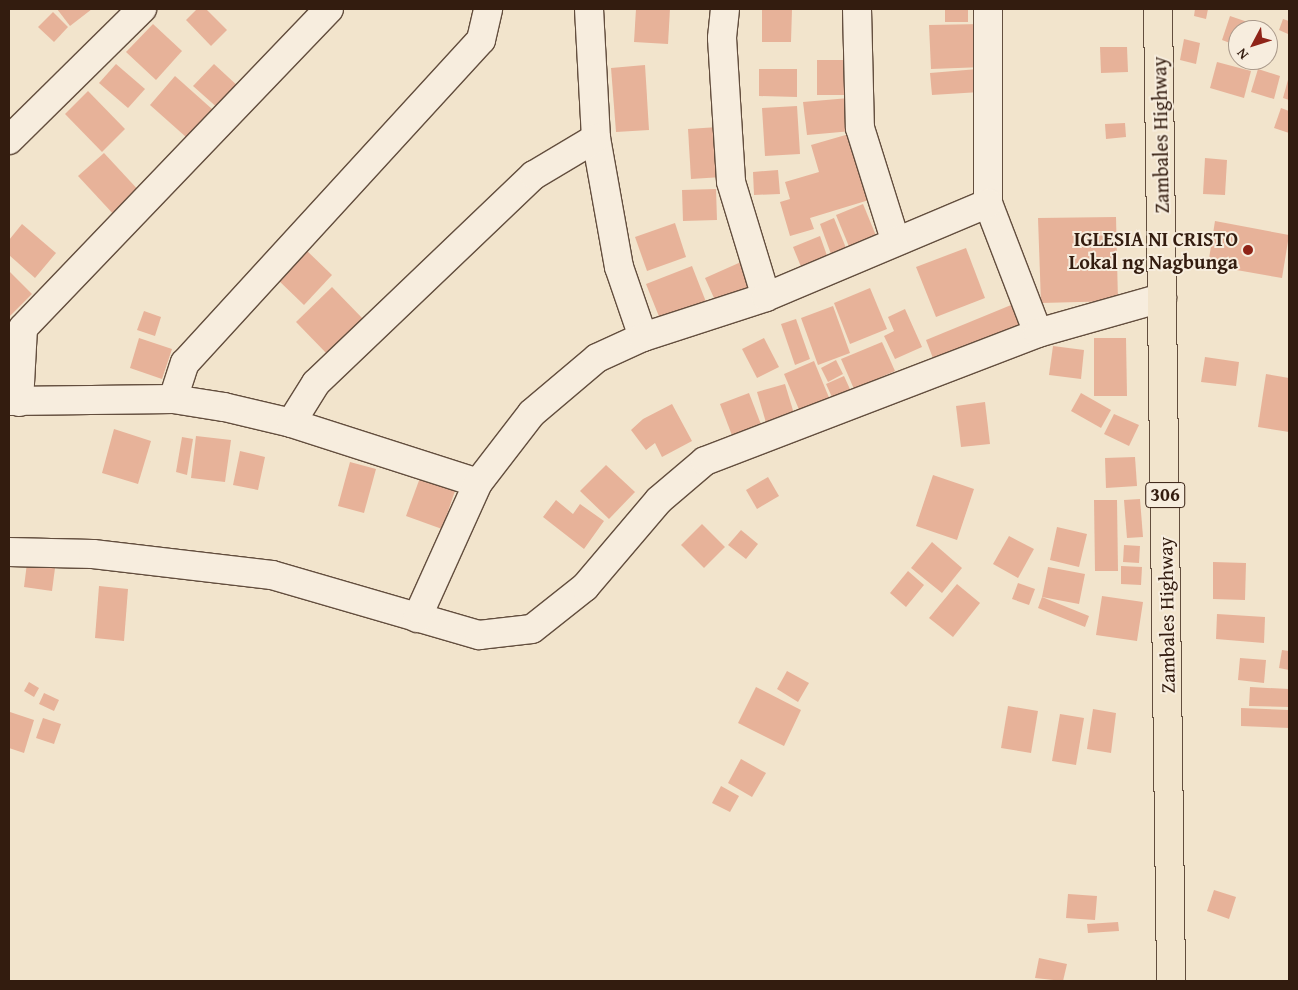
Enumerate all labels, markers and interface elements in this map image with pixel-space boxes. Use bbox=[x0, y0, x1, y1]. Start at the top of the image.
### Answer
north arrow bbox=[1228, 20, 1278, 70]
text: N bbox=[1232, 44, 1253, 64]
street label: Zambales Highway bbox=[1147, 56, 1173, 214]
place label: IGLESIA NI CRISTO Lokal ng Nagbunga bbox=[1069, 226, 1238, 273]
marker: IGLESIA NI CRISTO Lokal ng Nagbunga bbox=[1242, 244, 1254, 256]
road number: 306 bbox=[1145, 478, 1185, 512]
street label: Zambales Highway bbox=[1153, 536, 1179, 694]

